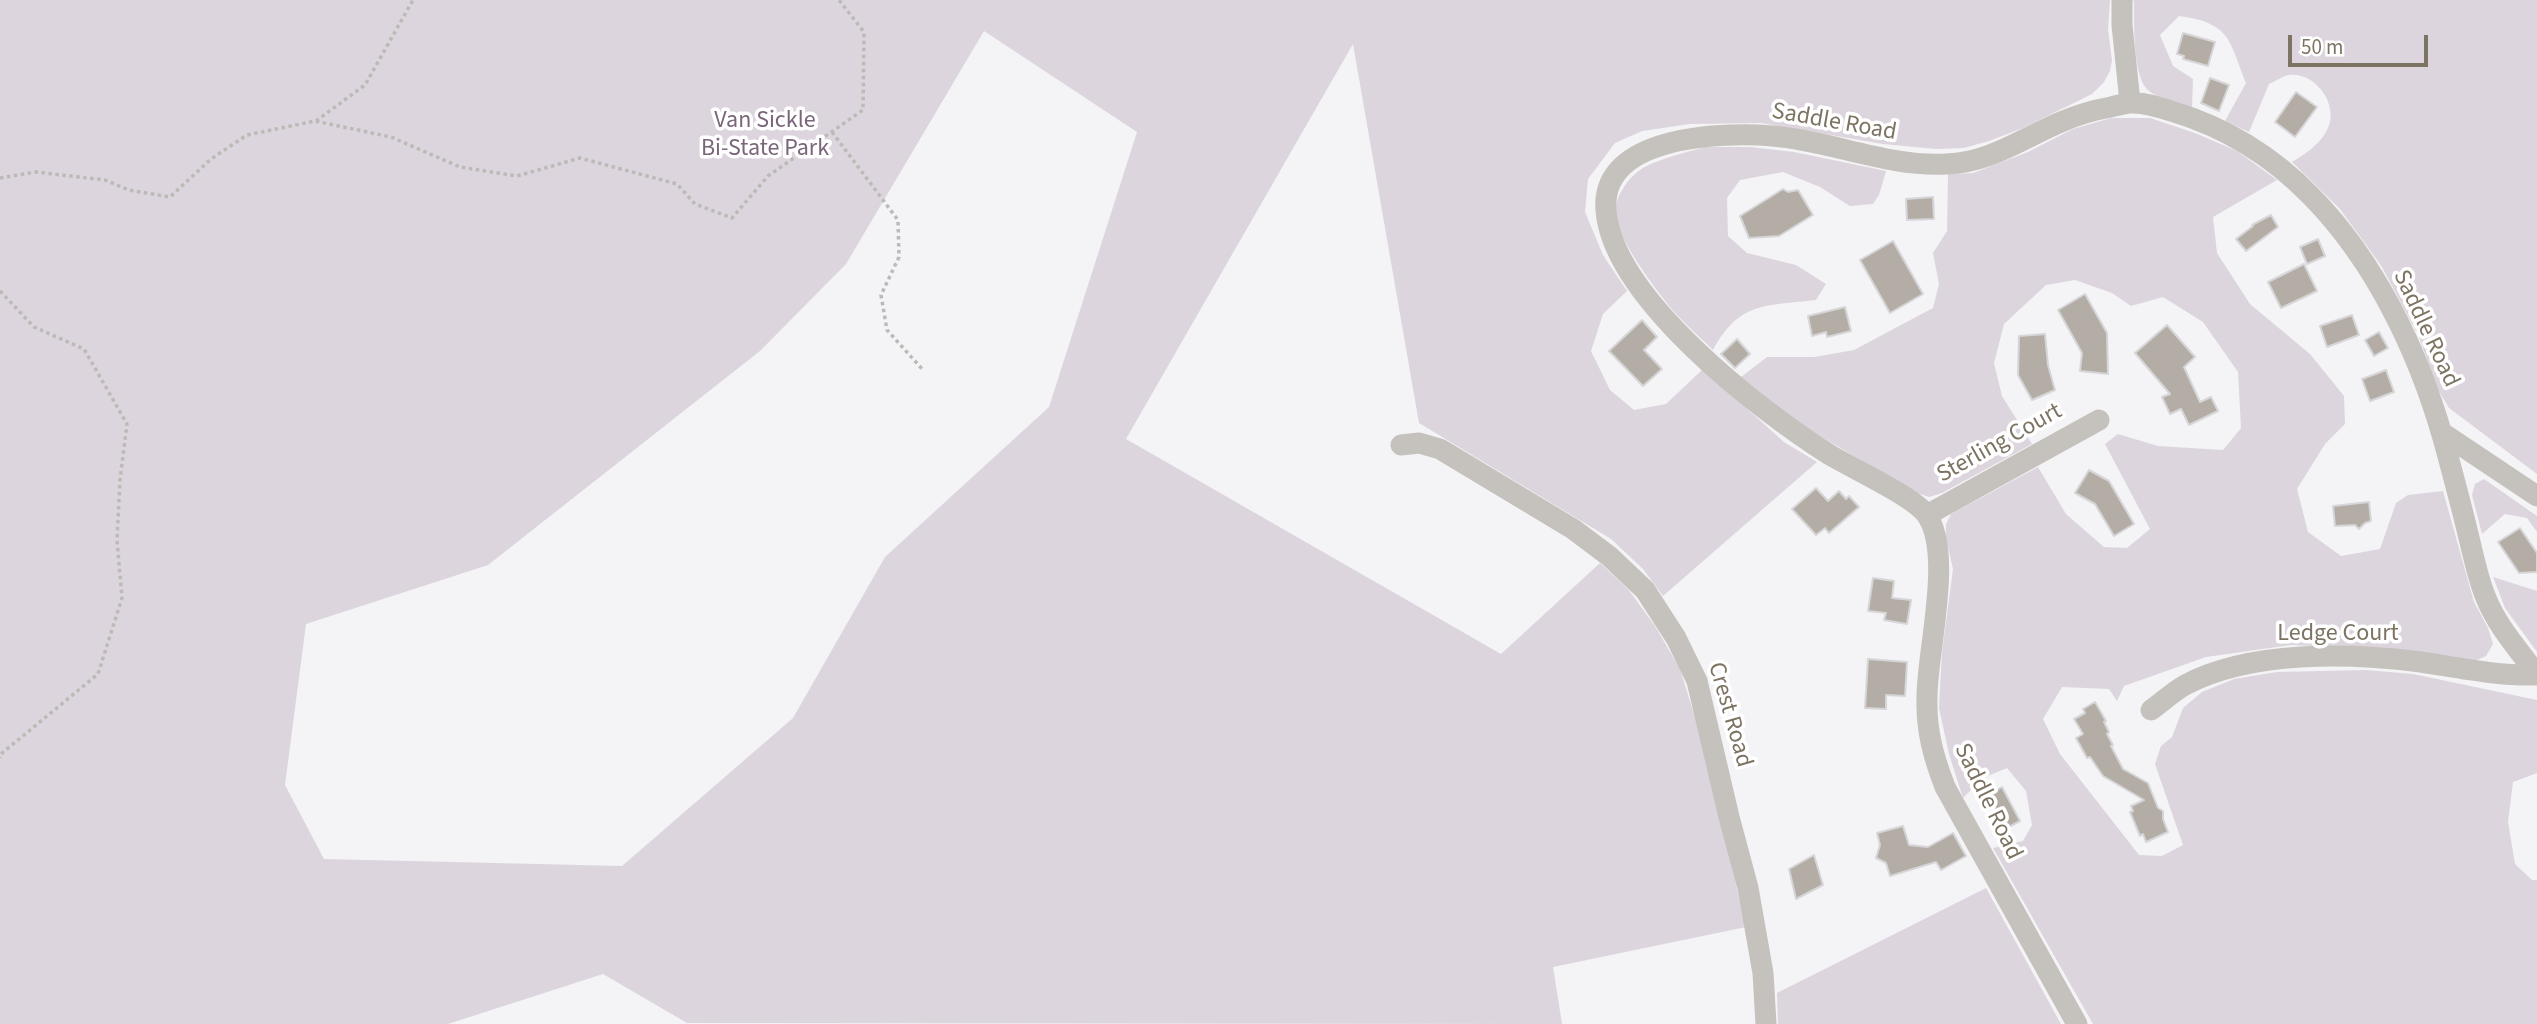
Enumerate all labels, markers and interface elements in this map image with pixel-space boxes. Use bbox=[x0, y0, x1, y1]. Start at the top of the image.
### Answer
scale bar bbox=[2292, 21, 2432, 65]
text: 50 m bbox=[2301, 32, 2343, 62]
street label: Saddle Road bbox=[1770, 98, 1898, 148]
park label: Van Sickle Bi-State Park bbox=[701, 108, 829, 164]
street label: Saddle Road bbox=[2385, 266, 2465, 392]
street label: Sterling Court bbox=[1932, 398, 2068, 490]
street label: Ledge Court bbox=[2277, 621, 2399, 649]
street label: Crest Road bbox=[1700, 659, 1758, 771]
street label: Saddle Road bbox=[1946, 739, 2028, 865]

